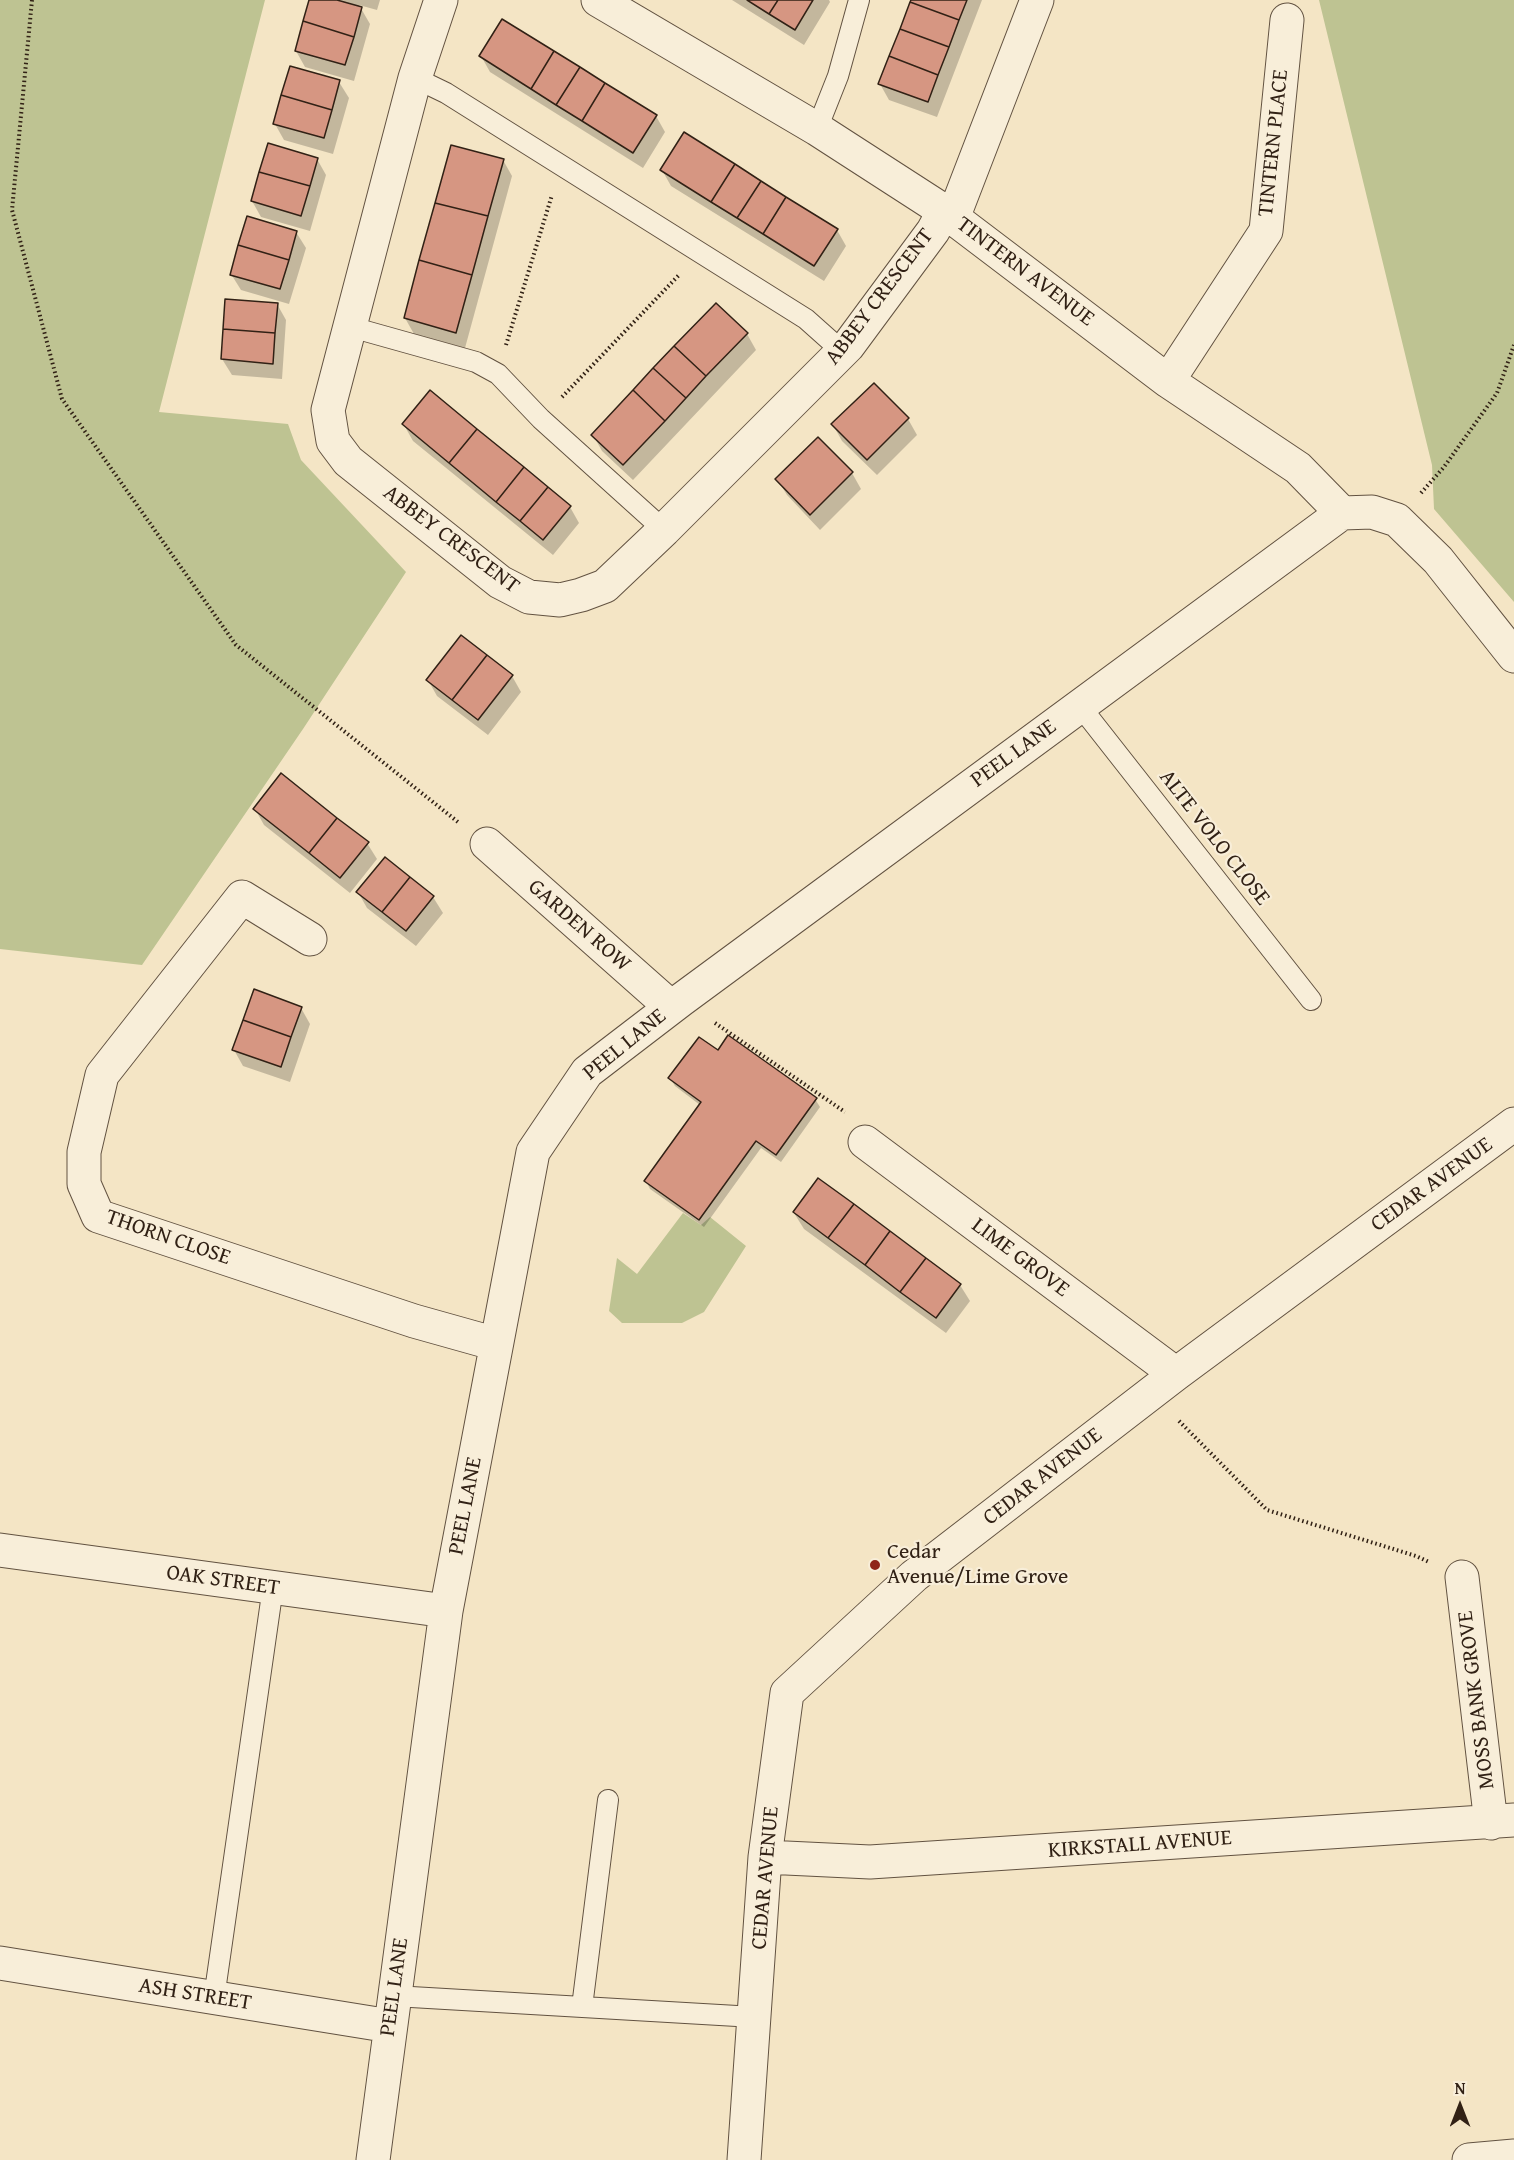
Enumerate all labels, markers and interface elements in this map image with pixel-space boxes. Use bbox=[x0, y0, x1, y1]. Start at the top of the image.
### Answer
street label: TINTERN PLACE bbox=[1253, 68, 1295, 218]
street label: TINTERN AVENUE bbox=[951, 212, 1099, 332]
street label: ABBEY CRESCENT bbox=[820, 224, 940, 370]
street label: ABBEY CRESCENT bbox=[378, 480, 524, 600]
street label: PEEL LANE bbox=[966, 714, 1062, 794]
street label: ALTE VOLO CLOSE bbox=[1153, 765, 1275, 911]
street label: GARDEN ROW bbox=[522, 874, 636, 978]
street label: PEEL LANE bbox=[578, 1004, 672, 1086]
street label: CEDAR AVENUE bbox=[1366, 1132, 1498, 1238]
street label: THORN CLOSE bbox=[102, 1204, 234, 1272]
street label: LIME GROVE bbox=[966, 1213, 1074, 1303]
street label: CEDAR AVENUE bbox=[978, 1422, 1108, 1532]
street label: PEEL LANE bbox=[444, 1455, 488, 1557]
place label: Cedar Avenue/Lime Grove bbox=[887, 1539, 1068, 1591]
marker: Cedar Avenue/Lime Grove bbox=[868, 1558, 882, 1572]
street label: OAK STREET bbox=[165, 1560, 281, 1602]
street label: MOSS BANK GROVE bbox=[1453, 1609, 1501, 1791]
street label: CEDAR AVENUE bbox=[747, 1805, 785, 1951]
street label: KIRKSTALL AVENUE bbox=[1047, 1825, 1233, 1865]
street label: PEEL LANE bbox=[375, 1936, 415, 2038]
street label: ASH STREET bbox=[137, 1973, 253, 2017]
north arrow bbox=[1430, 2076, 1490, 2136]
text: N bbox=[1455, 2076, 1465, 2100]

